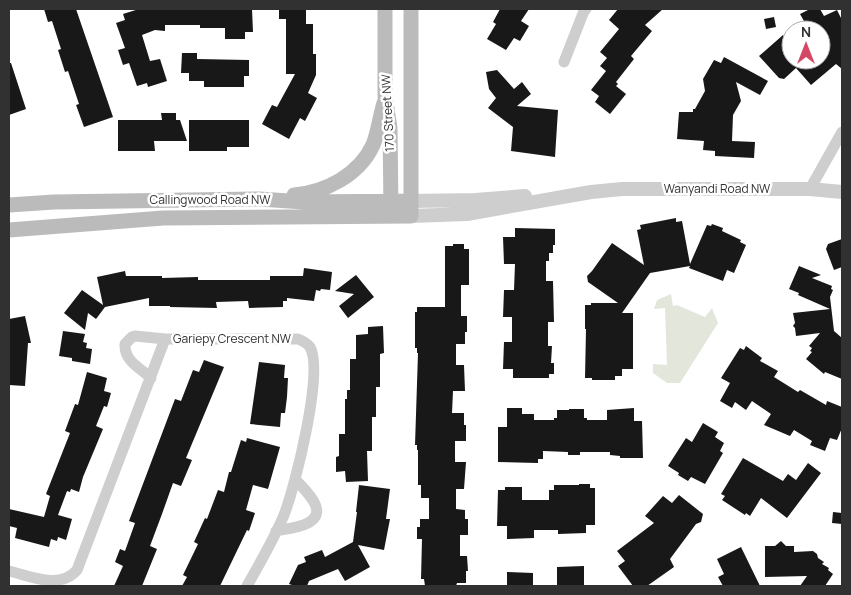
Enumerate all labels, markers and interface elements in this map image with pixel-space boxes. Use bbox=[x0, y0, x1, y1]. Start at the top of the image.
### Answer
north arrow bbox=[781, 20, 831, 70]
text: N bbox=[801, 22, 811, 41]
street label: 170 Street NW bbox=[377, 73, 398, 152]
street label: Wanyandi Road NW bbox=[664, 180, 771, 197]
street label: Callingwood Road NW bbox=[150, 191, 271, 208]
street label: Gariepy Crescent NW bbox=[173, 330, 292, 347]

